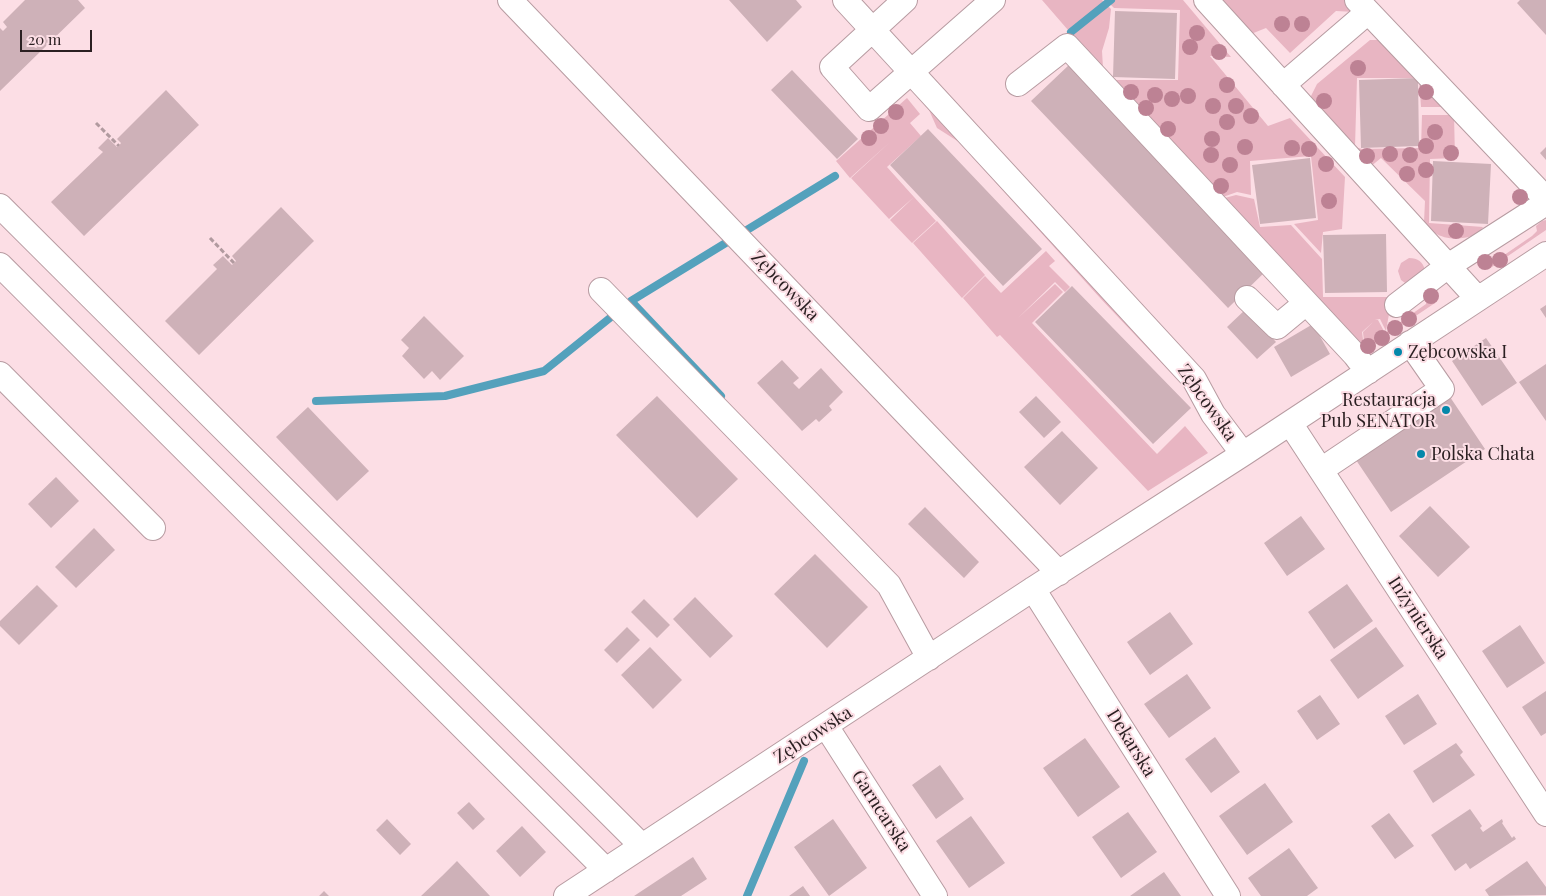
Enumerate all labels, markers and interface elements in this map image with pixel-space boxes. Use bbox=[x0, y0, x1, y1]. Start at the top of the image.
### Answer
scale bar bbox=[22, 20, 95, 52]
text: 20 m bbox=[28, 29, 61, 49]
street label: Zębcowska bbox=[746, 247, 824, 325]
place label: Zębcowska I bbox=[1408, 341, 1507, 363]
marker: Zębcowska I bbox=[1392, 346, 1404, 358]
street label: Zębcowska bbox=[1173, 360, 1241, 446]
place label: Restauracja Pub SENATOR bbox=[1321, 389, 1436, 432]
marker: Restauracja Pub SENATOR bbox=[1440, 404, 1452, 416]
place label: Polska Chata bbox=[1431, 443, 1535, 465]
marker: Polska Chata bbox=[1415, 448, 1427, 460]
street label: Inżynierska bbox=[1383, 573, 1453, 663]
street label: Zębcowska bbox=[770, 702, 856, 768]
street label: Dekarska bbox=[1102, 705, 1160, 781]
street label: Garncarska bbox=[847, 766, 915, 856]

